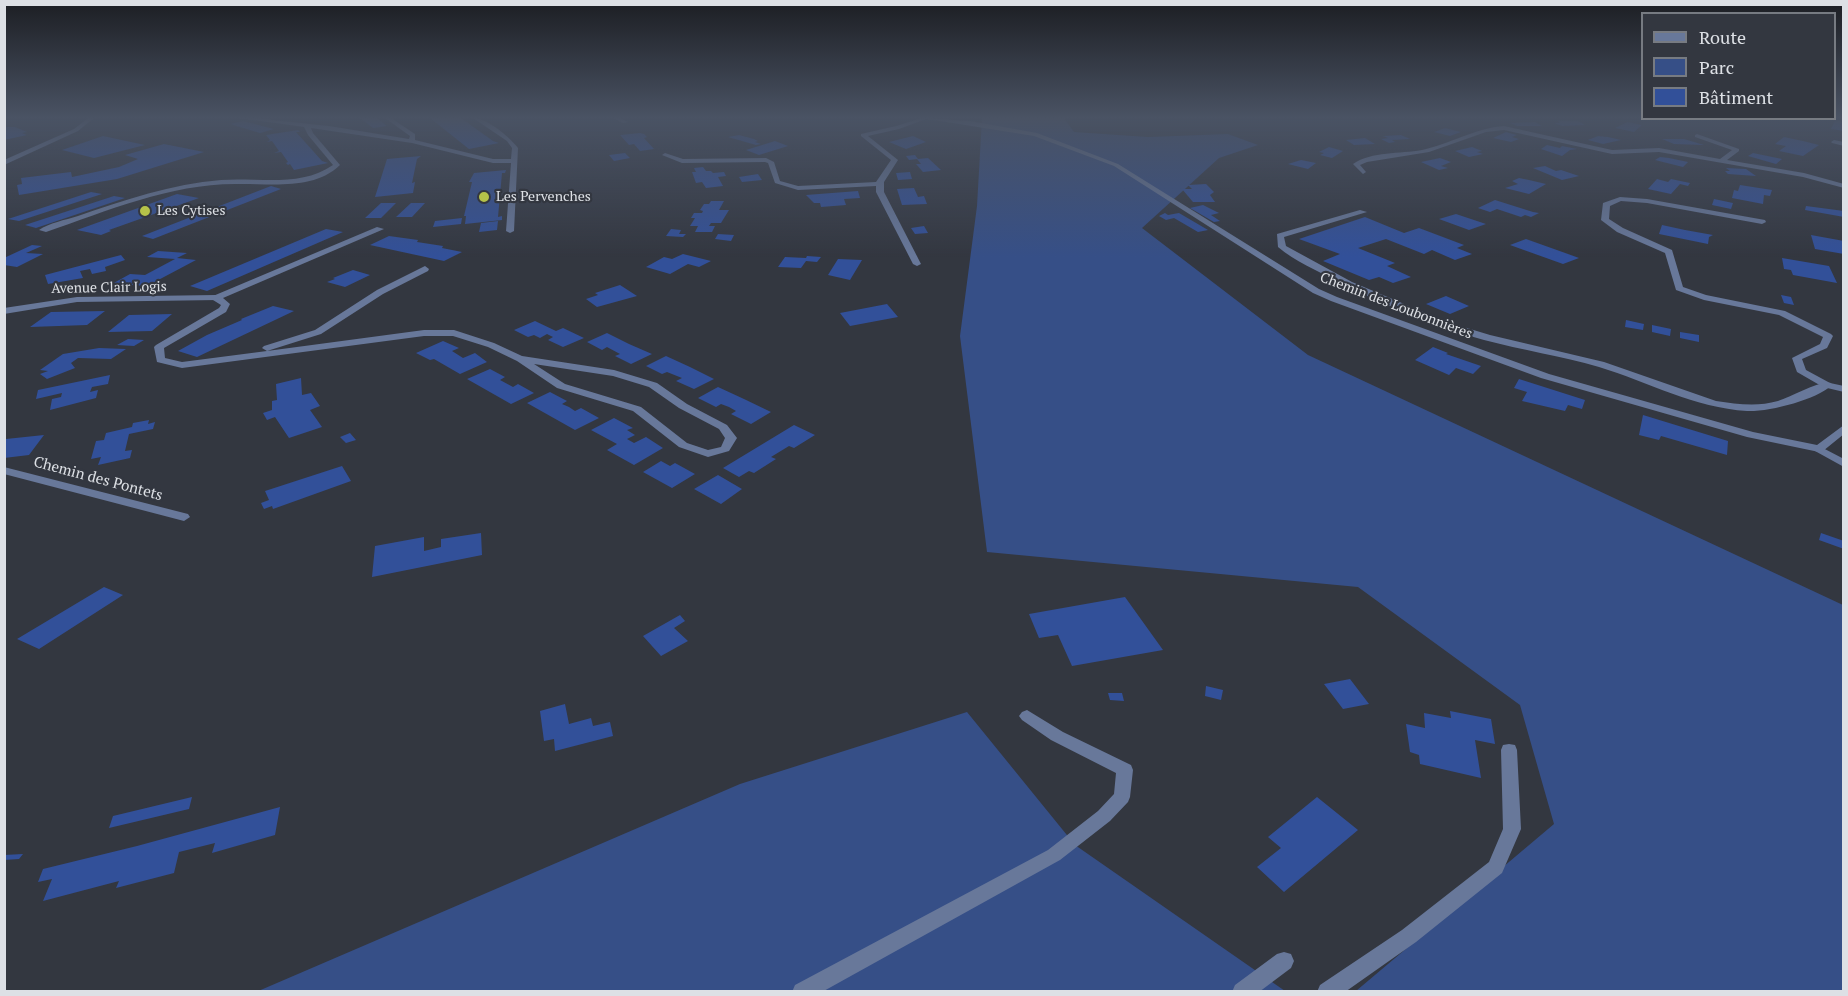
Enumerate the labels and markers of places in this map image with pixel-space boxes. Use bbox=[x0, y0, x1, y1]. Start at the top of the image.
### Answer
place label: Les Pervenches bbox=[496, 189, 591, 205]
marker: Les Pervenches bbox=[477, 190, 491, 204]
place label: Les Cytises bbox=[157, 203, 225, 219]
marker: Les Cytises bbox=[138, 204, 152, 218]

